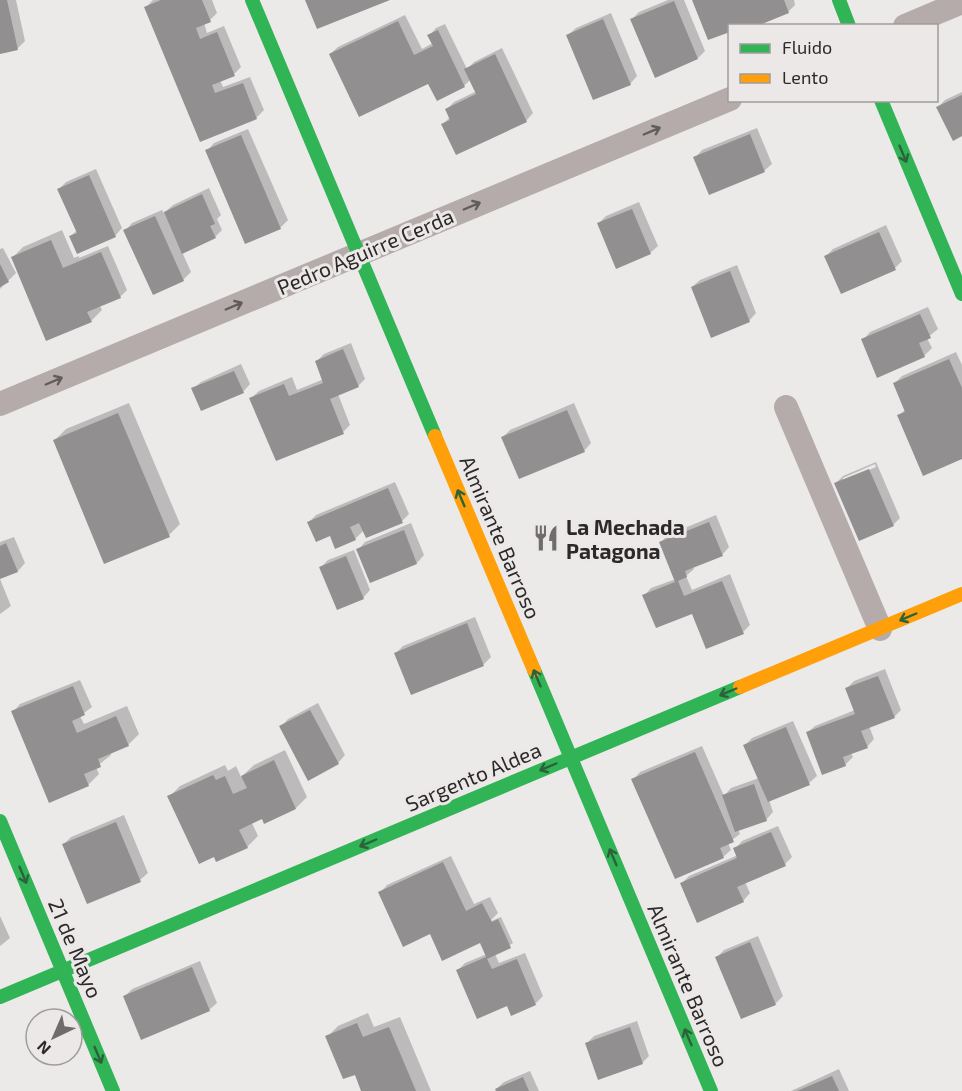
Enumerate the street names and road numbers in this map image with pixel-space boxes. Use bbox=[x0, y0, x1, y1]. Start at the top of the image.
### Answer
street label: Pedro Aguirre Cerda bbox=[273, 203, 457, 299]
street label: Almirante Barroso bbox=[455, 452, 547, 622]
street label: Sargento Aldea bbox=[401, 736, 545, 816]
street label: 21 de Mayo bbox=[44, 894, 108, 1002]
street label: Almirante Barroso bbox=[643, 900, 735, 1070]

